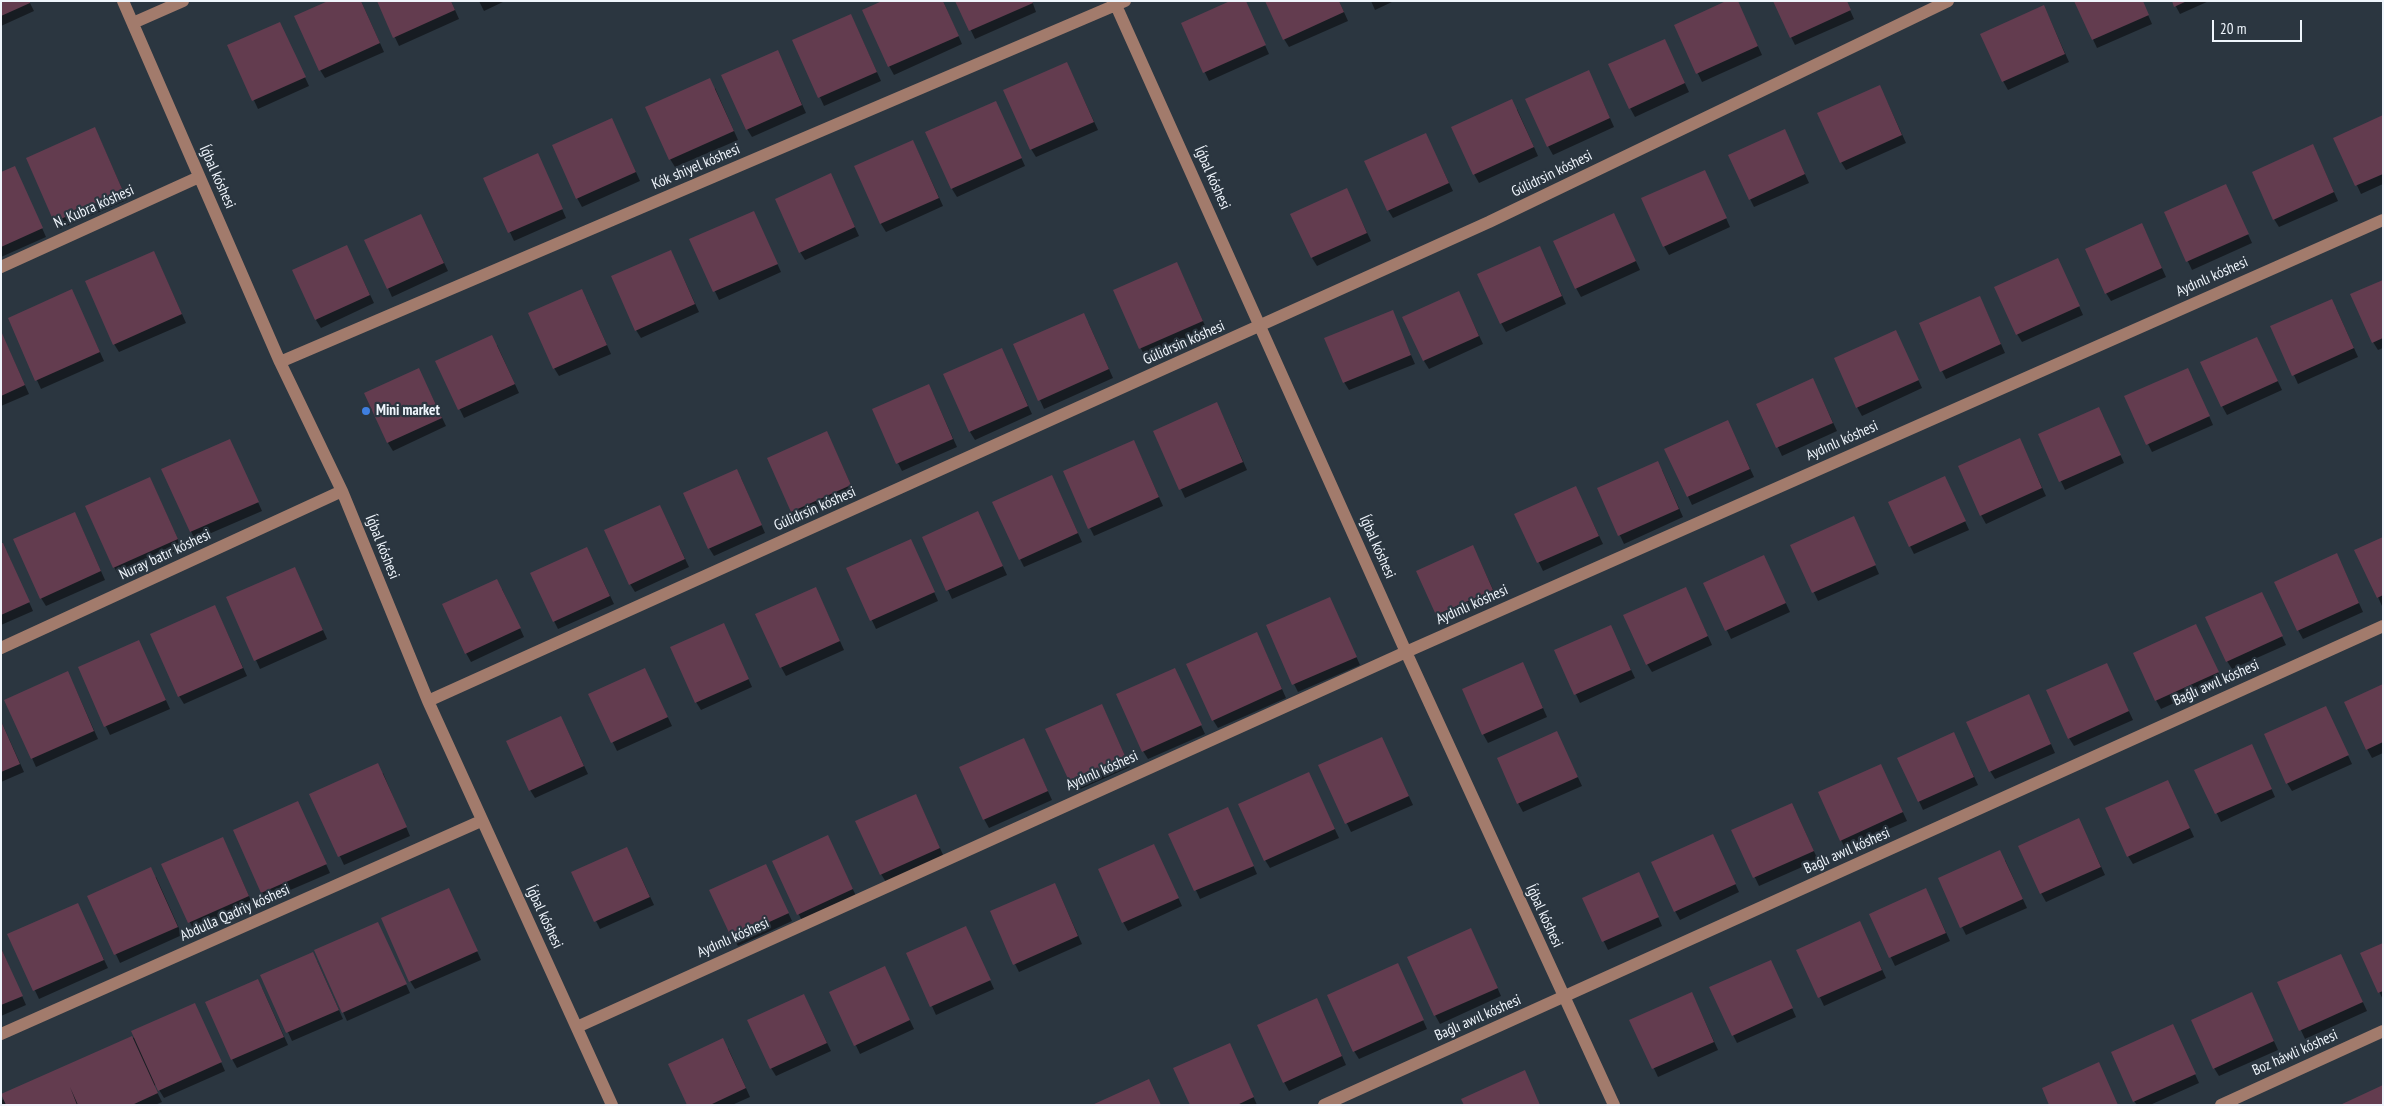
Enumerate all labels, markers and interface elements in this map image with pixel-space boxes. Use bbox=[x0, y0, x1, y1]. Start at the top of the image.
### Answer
scale bar bbox=[2214, 10, 2304, 42]
text: 20 m bbox=[2220, 19, 2246, 38]
street label: Kók shiyel kóshesi bbox=[649, 140, 743, 194]
street label: Íǵbal kóshesi bbox=[195, 143, 239, 211]
street label: Íǵbal kóshesi bbox=[1190, 144, 1234, 212]
street label: Gúlidrsin kóshesi bbox=[1509, 147, 1595, 201]
street label: N. Kubra kóshesi bbox=[51, 181, 137, 233]
street label: Aydınlı kóshesi bbox=[2173, 253, 2251, 301]
street label: Gúlidrsin kóshesi bbox=[1140, 317, 1228, 369]
place label: Mini market bbox=[376, 402, 440, 420]
marker: Mini market bbox=[360, 405, 372, 417]
street label: Aydınlı kóshesi bbox=[1803, 417, 1881, 465]
street label: Gúlidrsin kóshesi bbox=[771, 483, 859, 535]
street label: Íǵbal kóshesi bbox=[361, 512, 403, 582]
street label: Íǵbal kóshesi bbox=[1355, 513, 1399, 581]
street label: Nuray batır kóshesi bbox=[116, 526, 214, 584]
street label: Aydınlı kóshesi bbox=[1433, 581, 1511, 629]
street label: Baǵlı awıl kóshesi bbox=[2170, 656, 2262, 710]
street label: Aydınlı kóshesi bbox=[1063, 747, 1141, 795]
street label: Baǵlı awıl kóshesi bbox=[1801, 824, 1893, 878]
street label: Abdulla Qadriy kóshesi bbox=[177, 881, 293, 945]
street label: Íǵbal kóshesi bbox=[1522, 882, 1566, 950]
street label: Íǵbal kóshesi bbox=[522, 883, 566, 951]
street label: Aydınlı kóshesi bbox=[694, 914, 772, 962]
street label: Baǵlı awıl kóshesi bbox=[1432, 991, 1524, 1045]
street label: Boz háwli kóshesi bbox=[2249, 1026, 2341, 1080]

